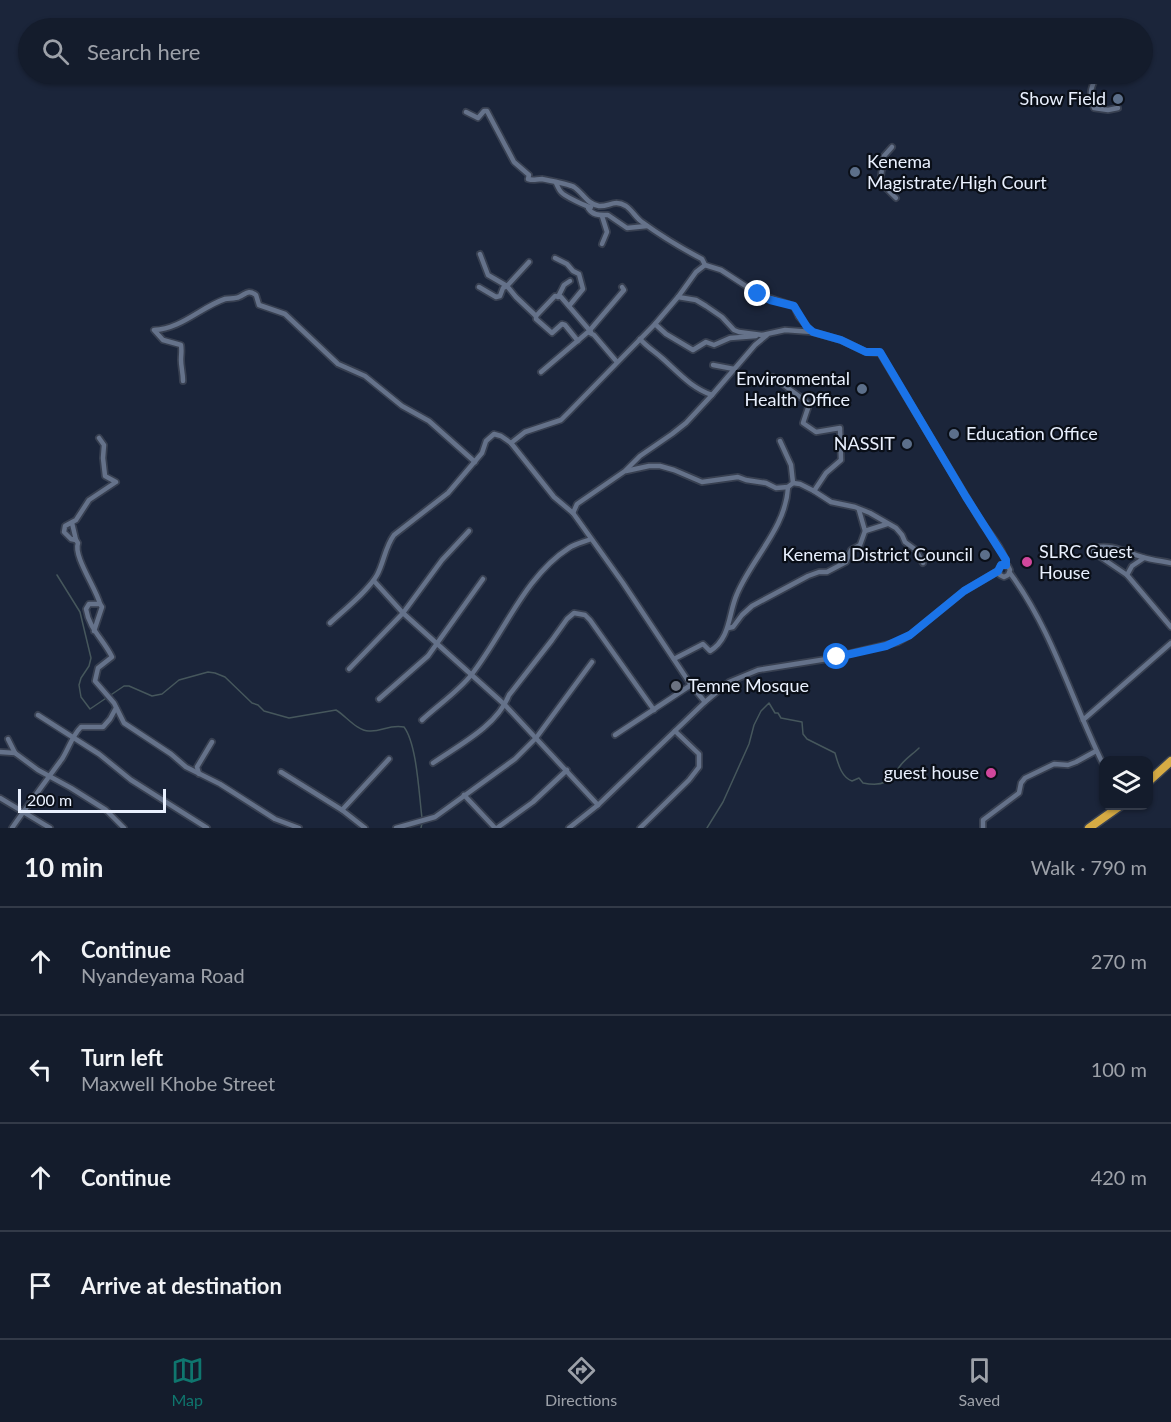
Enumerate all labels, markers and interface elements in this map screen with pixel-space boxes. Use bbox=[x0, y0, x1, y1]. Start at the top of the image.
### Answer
search box bbox=[18, 18, 1153, 84]
icon: search bbox=[39, 35, 72, 68]
text: Search here bbox=[87, 38, 200, 65]
place label: Show Field bbox=[1020, 87, 1106, 109]
marker: Show Field bbox=[1111, 92, 1125, 106]
place label: Kenema Magistrate/High Court bbox=[867, 150, 1047, 193]
marker: Kenema Magistrate/High Court bbox=[848, 165, 862, 179]
route end bbox=[744, 280, 770, 306]
place label: Environmental Health Office bbox=[736, 367, 850, 410]
marker: Environmental Health Office bbox=[855, 382, 869, 396]
place label: Education Office bbox=[966, 422, 1098, 444]
marker: Education Office bbox=[947, 427, 961, 441]
place label: NASSIT bbox=[834, 432, 895, 454]
marker: NASSIT bbox=[900, 437, 914, 451]
place label: SLRC Guest House bbox=[1039, 540, 1133, 583]
place label: Kenema District Council bbox=[782, 543, 973, 565]
marker: Kenema District Council bbox=[978, 548, 992, 562]
marker: SLRC Guest House bbox=[1020, 555, 1034, 569]
route start bbox=[823, 643, 849, 669]
place label: Temne Mosque bbox=[688, 674, 809, 696]
marker: Temne Mosque bbox=[669, 679, 683, 693]
map controls bbox=[1099, 756, 1153, 810]
button: layers bbox=[1099, 756, 1153, 810]
place label: guest house bbox=[884, 761, 979, 783]
marker: guest house bbox=[984, 766, 998, 780]
scale bar bbox=[18, 786, 166, 814]
text: 200 m bbox=[27, 790, 72, 809]
text: 10 min bbox=[24, 851, 104, 883]
text: Walk · 790 m bbox=[1031, 855, 1147, 879]
text: Continue bbox=[81, 936, 171, 963]
icon: ahead bbox=[24, 945, 57, 978]
text: 270 m bbox=[1091, 949, 1147, 973]
text: Nyandeyama Road bbox=[81, 963, 245, 987]
text: Turn left bbox=[81, 1044, 163, 1071]
icon: left bbox=[24, 1053, 57, 1086]
text: 100 m bbox=[1091, 1057, 1147, 1081]
text: Maxwell Khobe Street bbox=[81, 1071, 275, 1095]
icon: ahead bbox=[24, 1161, 57, 1194]
text: Continue bbox=[81, 1164, 171, 1191]
text: 420 m bbox=[1091, 1165, 1147, 1189]
icon: arrive bbox=[24, 1269, 57, 1302]
text: Arrive at destination bbox=[81, 1272, 282, 1299]
tab: Map bbox=[171, 1354, 204, 1409]
tab: Directions bbox=[545, 1354, 617, 1409]
tab: Saved bbox=[959, 1354, 1000, 1409]

